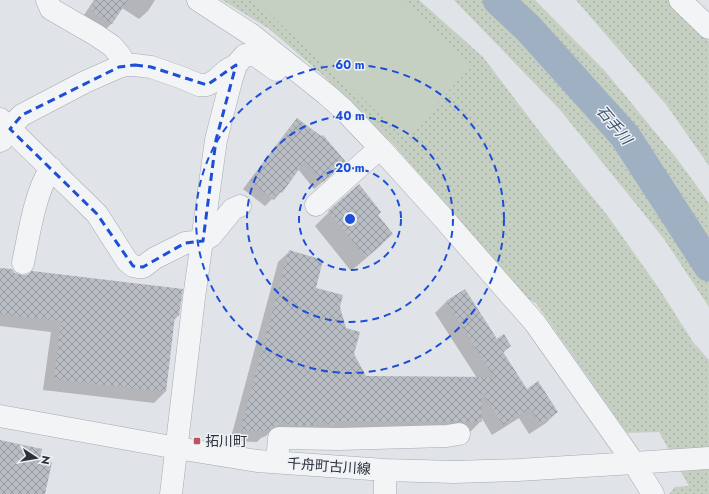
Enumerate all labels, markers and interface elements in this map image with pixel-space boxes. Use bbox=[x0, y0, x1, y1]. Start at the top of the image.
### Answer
text: 60 m bbox=[335, 56, 365, 74]
water label: 石手川 bbox=[591, 101, 638, 151]
text: 40 m bbox=[335, 107, 365, 125]
text: 20 m bbox=[335, 159, 365, 177]
centre of rings bbox=[343, 212, 357, 226]
place label: 拓川町 bbox=[205, 431, 247, 451]
marker: 拓川町 bbox=[192, 436, 202, 446]
north arrow bbox=[16, 438, 56, 478]
street label: 千舟町古川線 bbox=[286, 453, 372, 479]
text: N bbox=[37, 454, 55, 466]

